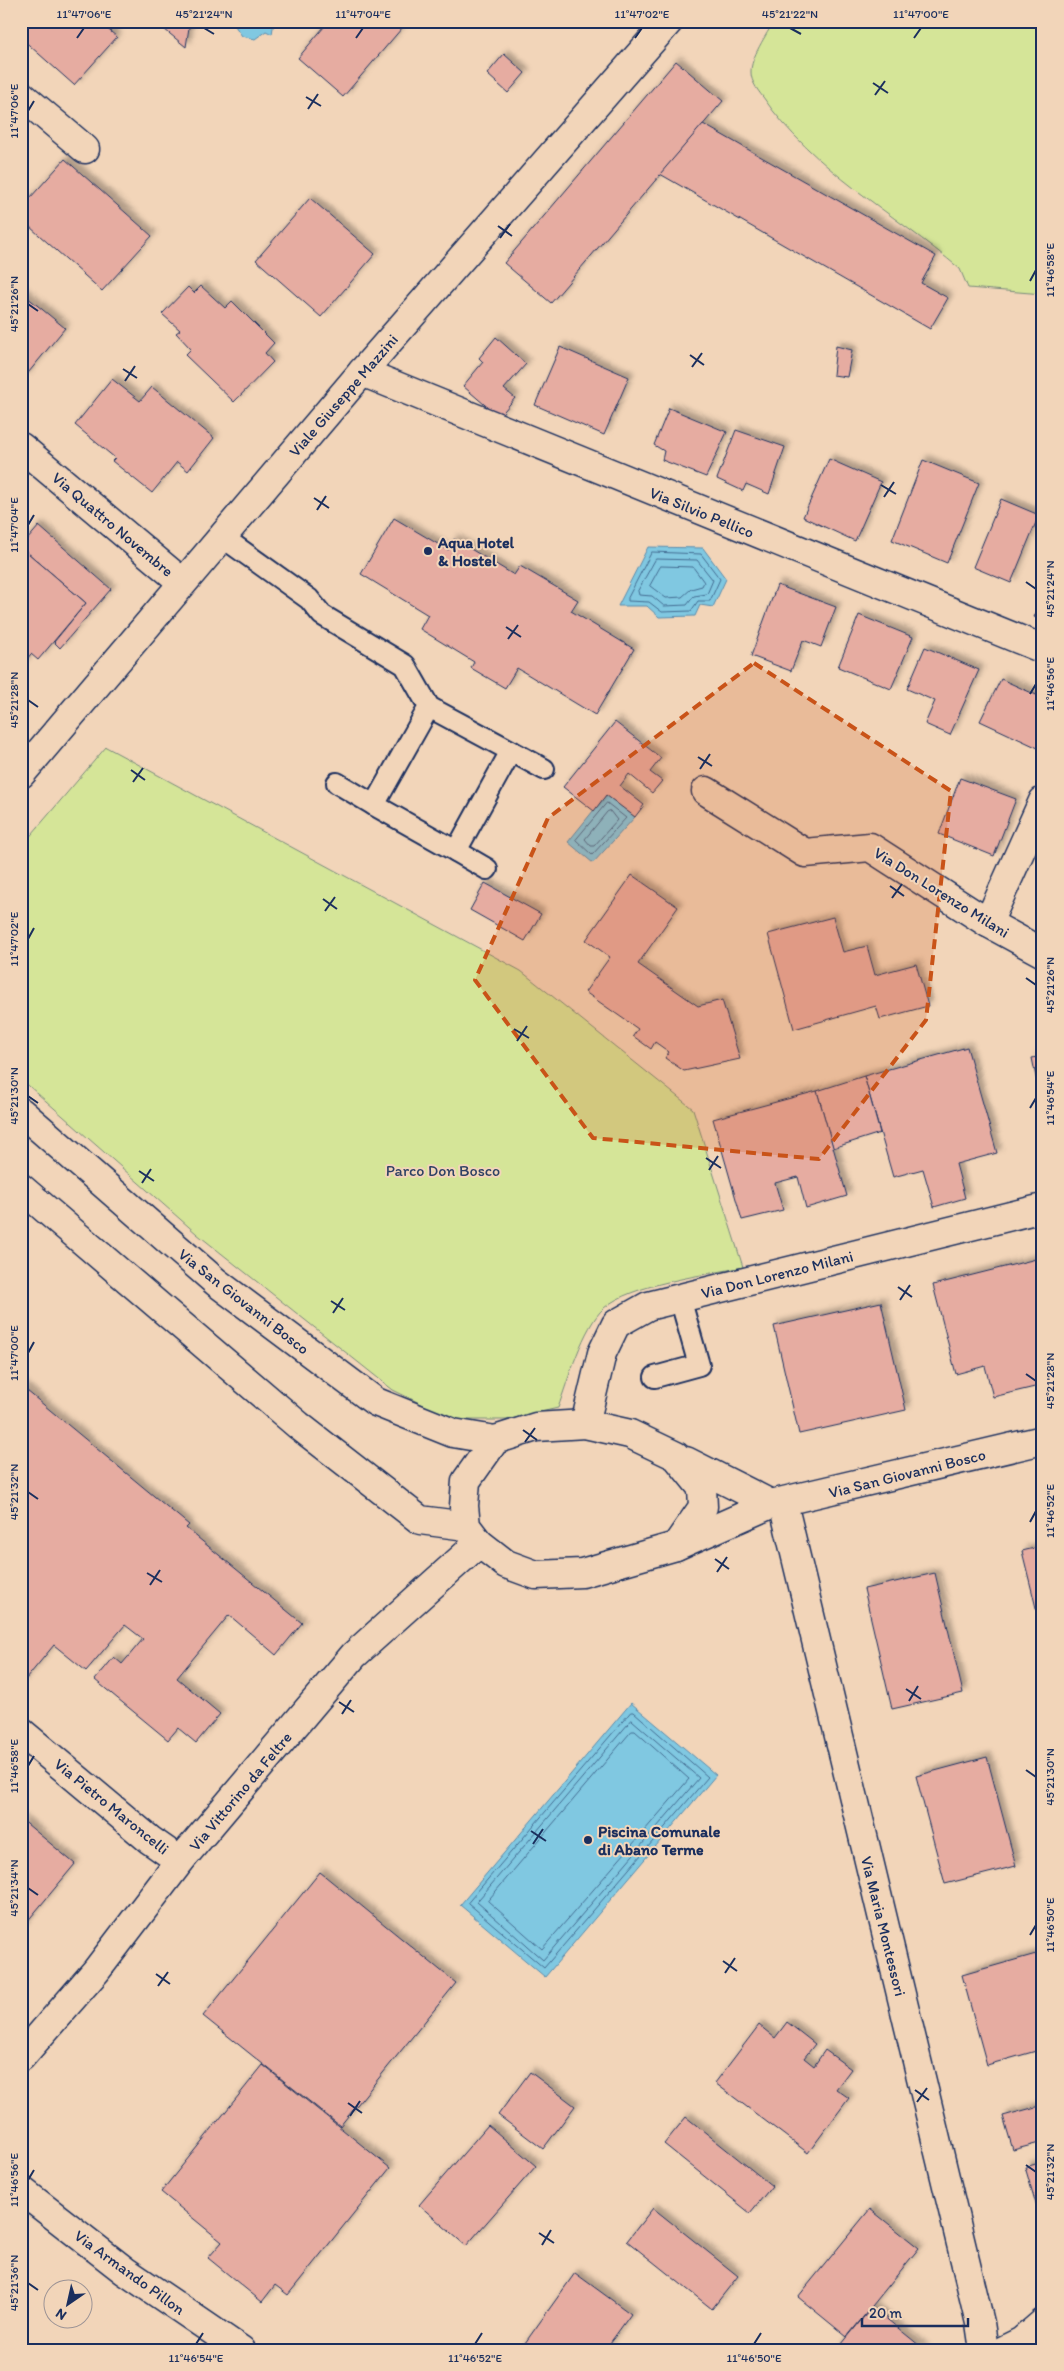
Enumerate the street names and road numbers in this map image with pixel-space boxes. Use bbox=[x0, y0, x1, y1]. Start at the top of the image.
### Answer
street label: Viale Giuseppe Mazzini bbox=[285, 330, 402, 461]
street label: Via Quattro Novembre bbox=[48, 468, 177, 581]
street label: Via Silvio Pellico bbox=[647, 483, 757, 542]
street label: Via Don Lorenzo Milani bbox=[870, 843, 1013, 942]
street label: Via San Giovanni Bosco bbox=[174, 1244, 313, 1358]
street label: Via Don Lorenzo Milani bbox=[699, 1246, 855, 1303]
street label: Via San Giovanni Bosco bbox=[827, 1445, 987, 1502]
street label: Via Vittorino da Feltre bbox=[185, 1728, 296, 1855]
street label: Via Pietro Maroncelli bbox=[50, 1754, 173, 1858]
street label: Via Maria Montessori bbox=[857, 1854, 910, 1998]
street label: Via Armando Pillon bbox=[71, 2226, 189, 2319]

